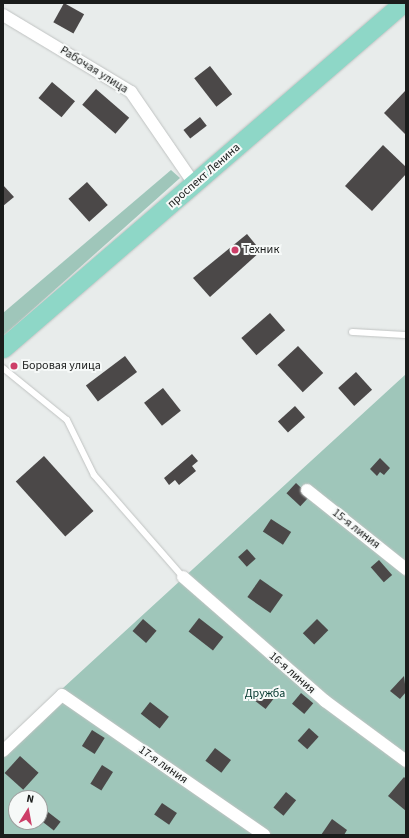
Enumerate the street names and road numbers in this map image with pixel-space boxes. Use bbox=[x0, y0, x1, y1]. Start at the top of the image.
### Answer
street label: Рабочая улица bbox=[57, 43, 131, 97]
street label: проспект Ленина bbox=[165, 141, 243, 211]
street label: 15-я линия bbox=[329, 506, 383, 552]
street label: 16-я линия bbox=[266, 649, 318, 697]
street label: 17-я линия bbox=[136, 743, 190, 787]

